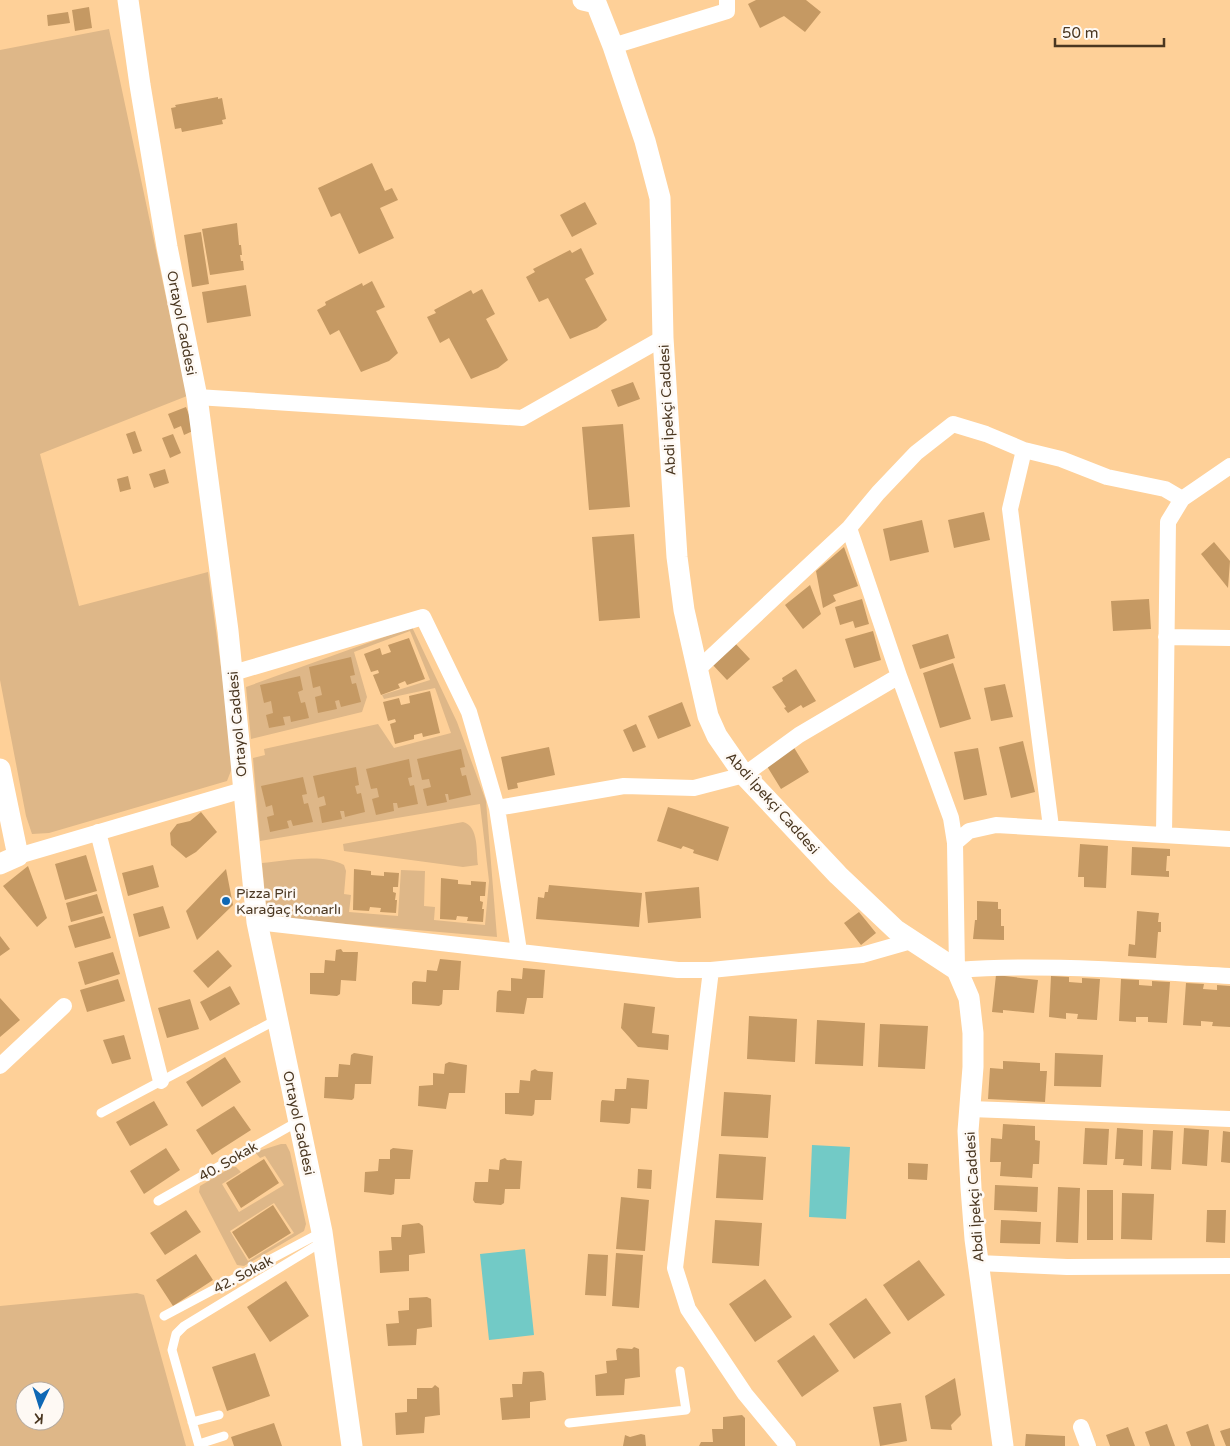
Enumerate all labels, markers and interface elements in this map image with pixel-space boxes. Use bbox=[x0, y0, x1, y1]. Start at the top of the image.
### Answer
scale bar bbox=[1055, 15, 1164, 47]
text: 50 m bbox=[1062, 24, 1099, 42]
street label: Ortayol Caddesi bbox=[163, 269, 200, 377]
street label: Abdi İpekçi Caddesi bbox=[656, 344, 679, 476]
street label: Ortayol Caddesi bbox=[224, 670, 251, 778]
street label: Abdi İpekçi Caddesi bbox=[722, 749, 823, 858]
place label: Pizza Piri Karağaç Konarlı bbox=[236, 885, 341, 918]
marker: Pizza Piri Karağaç Konarlı bbox=[220, 895, 232, 907]
street label: Ortayol Caddesi bbox=[279, 1069, 318, 1177]
street label: Abdi İpekçi Caddesi bbox=[961, 1131, 988, 1263]
street label: 40. Sokak bbox=[196, 1138, 261, 1185]
street label: 42. Sokak bbox=[211, 1252, 276, 1297]
north arrow bbox=[15, 1381, 65, 1431]
text: K bbox=[33, 1410, 44, 1427]

